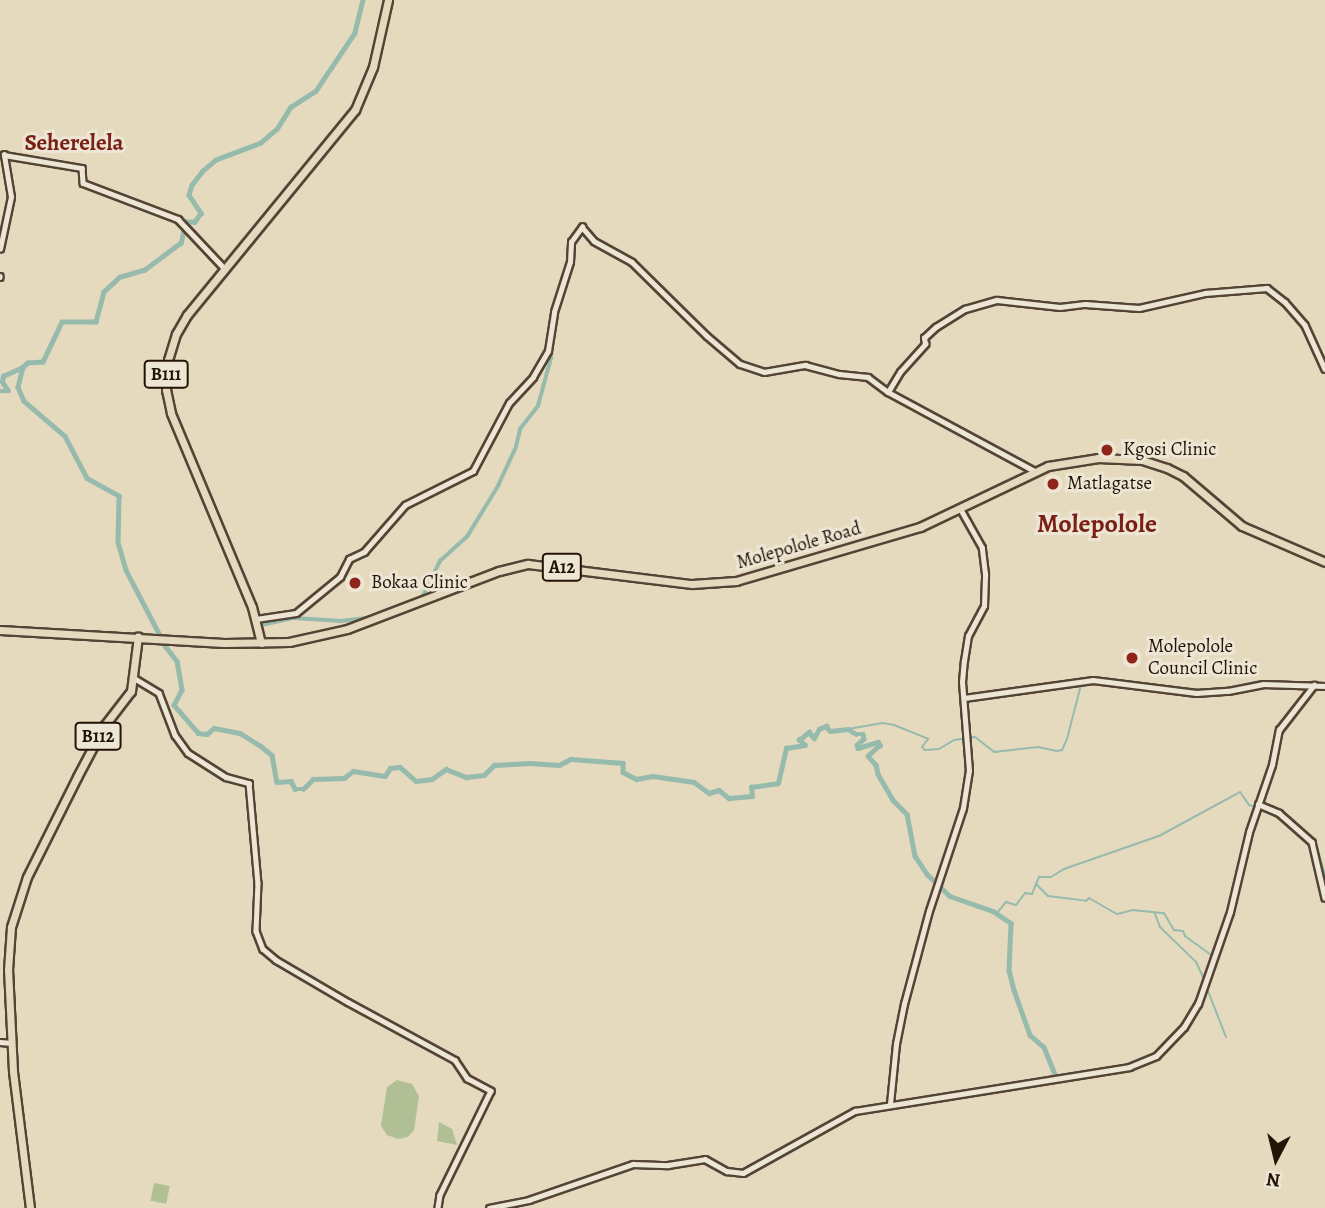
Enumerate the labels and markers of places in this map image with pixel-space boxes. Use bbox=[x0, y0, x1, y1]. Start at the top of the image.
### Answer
place label: Kgosi Clinic bbox=[1123, 439, 1216, 461]
marker: Kgosi Clinic bbox=[1097, 440, 1117, 460]
place label: Matlagatse bbox=[1067, 473, 1152, 495]
marker: Matlagatse bbox=[1045, 476, 1061, 492]
place label: Bokaa Clinic bbox=[371, 572, 468, 594]
marker: Bokaa Clinic bbox=[345, 573, 365, 593]
place label: Molepolole Council Clinic bbox=[1148, 636, 1257, 680]
marker: Molepolole Council Clinic bbox=[1122, 648, 1142, 668]

